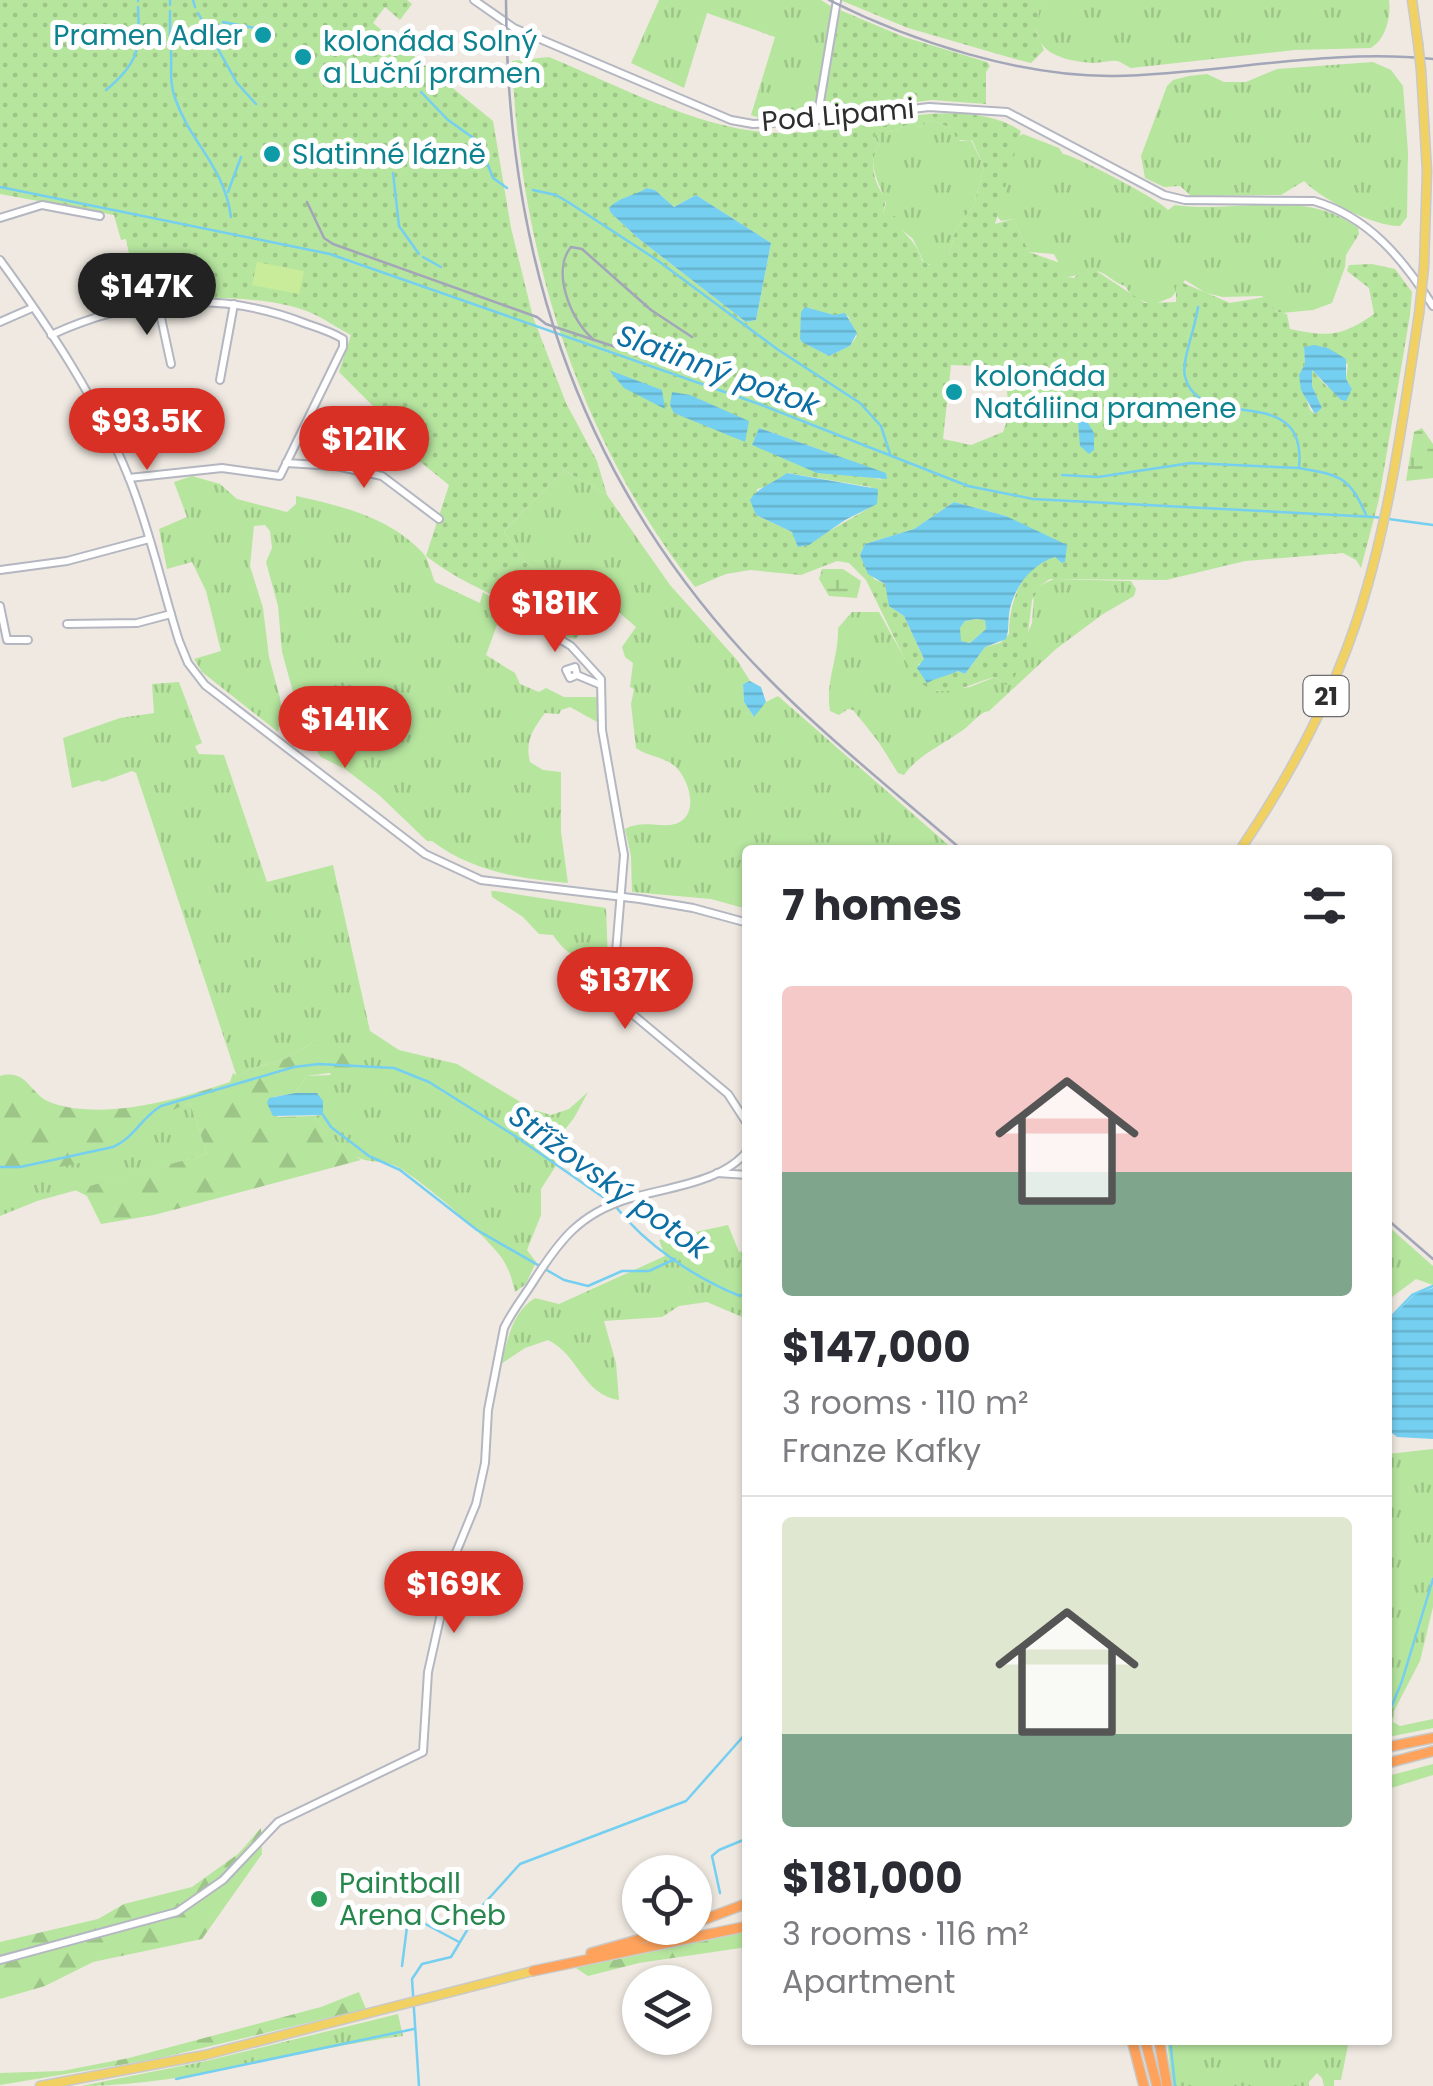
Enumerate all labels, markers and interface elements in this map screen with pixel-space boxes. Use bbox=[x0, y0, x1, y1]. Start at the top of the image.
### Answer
place label: Pramen Adler bbox=[53, 16, 243, 55]
place label: kolonáda Solný a Luční pramen bbox=[323, 22, 541, 93]
marker: Pramen Adler bbox=[252, 24, 274, 46]
marker: kolonáda Solný a Luční pramen bbox=[292, 46, 314, 68]
street label: Pod Lipami bbox=[760, 89, 916, 141]
place label: Slatinné lázně bbox=[292, 135, 486, 174]
marker: Slatinné lázně bbox=[261, 143, 283, 165]
pin: $147K bbox=[77, 253, 217, 338]
text: $147K bbox=[100, 263, 194, 308]
water label: Slatinný potok bbox=[611, 313, 827, 427]
place label: kolonáda Natáliina pramene bbox=[974, 357, 1237, 428]
marker: kolonáda Natáliina pramene bbox=[943, 381, 965, 403]
pin: $93.5K bbox=[66, 388, 228, 473]
text: $93.5K bbox=[91, 398, 203, 443]
pin: $121K bbox=[294, 406, 434, 491]
text: $121K bbox=[321, 416, 407, 461]
pin: $181K bbox=[485, 570, 625, 655]
text: $181K bbox=[511, 580, 599, 625]
road number: 21 bbox=[1304, 676, 1348, 716]
pin: $141K bbox=[275, 686, 415, 771]
text: $141K bbox=[300, 696, 390, 741]
text: 7 homes bbox=[782, 876, 962, 935]
icon: filters bbox=[1297, 878, 1352, 933]
pin: $137K bbox=[555, 947, 695, 1032]
text: $137K bbox=[579, 957, 671, 1002]
icon: home bbox=[977, 1051, 1157, 1231]
water label: Střížovský potok bbox=[500, 1094, 719, 1270]
text: $147,000 bbox=[782, 1318, 971, 1377]
text: 3 rooms · 110 m² bbox=[782, 1380, 1028, 1425]
text: Franze Kafky bbox=[782, 1428, 981, 1473]
pin: $169K bbox=[384, 1551, 524, 1636]
text: $169K bbox=[406, 1561, 502, 1606]
icon: home bbox=[977, 1582, 1157, 1762]
text: $181,000 bbox=[782, 1849, 963, 1908]
map controls bbox=[622, 1855, 712, 2055]
button: locate bbox=[622, 1855, 712, 1945]
place label: Paintball Arena Cheb bbox=[339, 1864, 506, 1935]
marker: Paintball Arena Cheb bbox=[308, 1888, 330, 1910]
text: 3 rooms · 116 m² bbox=[782, 1911, 1029, 1956]
text: Apartment bbox=[782, 1959, 955, 2004]
button: layers bbox=[622, 1965, 712, 2055]

